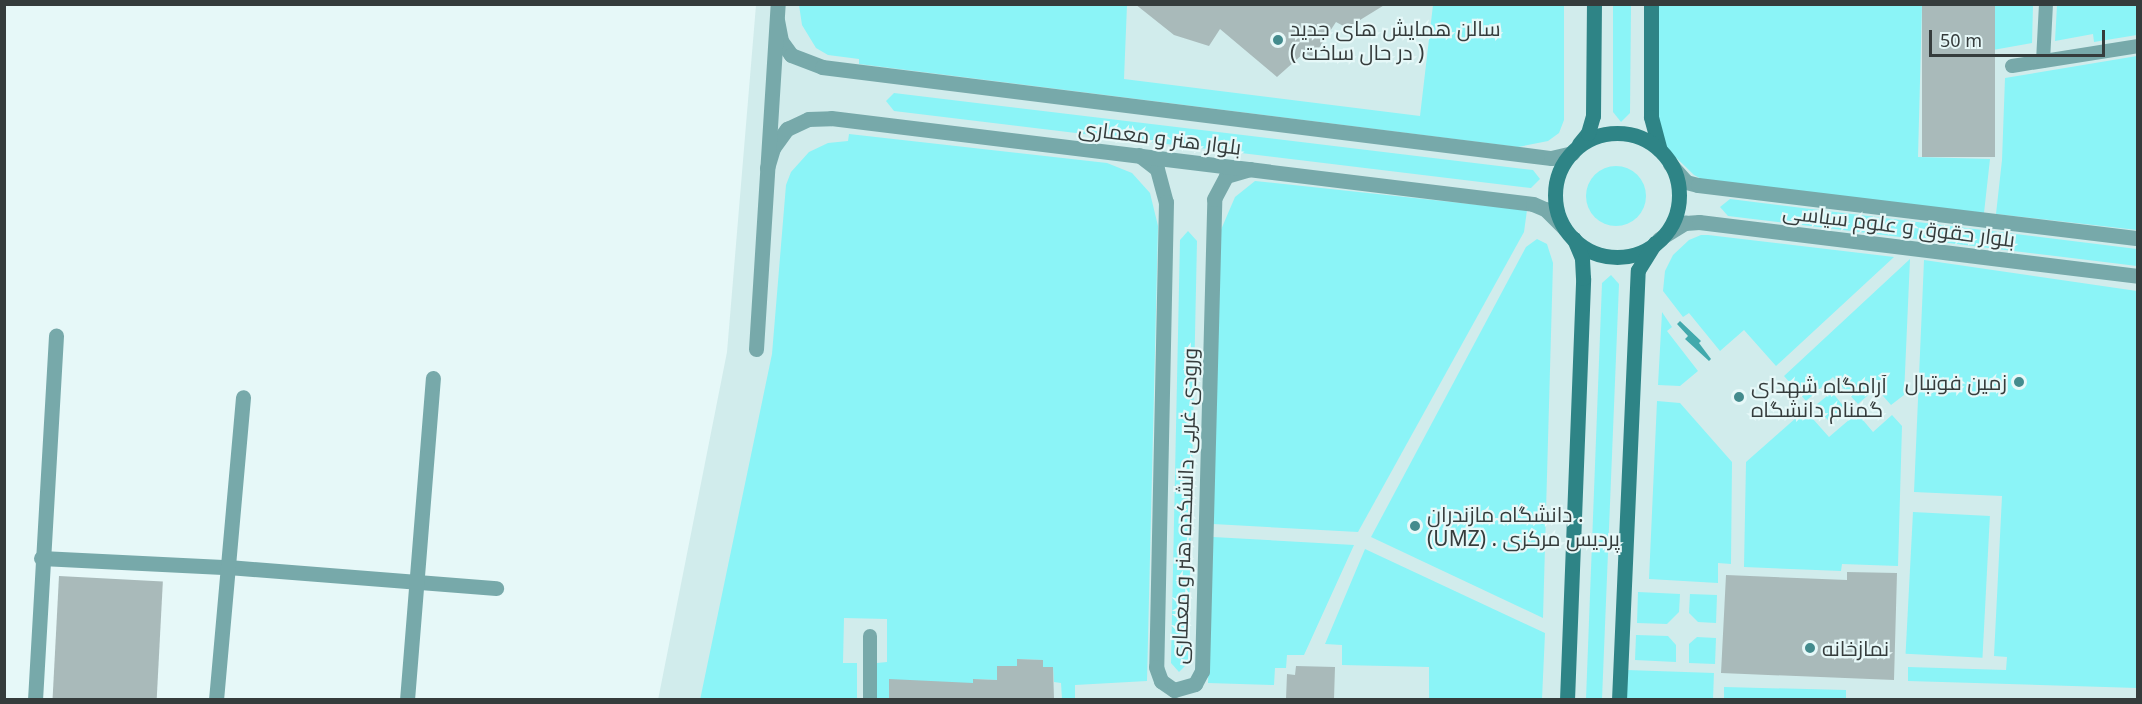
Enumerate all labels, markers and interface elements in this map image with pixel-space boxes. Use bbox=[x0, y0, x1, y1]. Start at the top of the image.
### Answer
place label: سالن همایش های جدید ( در حال ساخت ) bbox=[1290, 15, 1501, 65]
scale bar bbox=[1932, 18, 2108, 56]
text: 50 m bbox=[1940, 28, 1982, 52]
marker: سالن همایش های جدید ( در حال ساخت ) bbox=[1271, 33, 1285, 47]
street label: بلوار هنر و معماری bbox=[1077, 115, 1243, 159]
street label: بلوار حقوق و علوم سیاسی bbox=[1781, 198, 2017, 252]
street label: ورودی غربی دانشکده هنر و معماری bbox=[1166, 347, 1202, 665]
place label: زمین فوتبال bbox=[1905, 369, 2007, 395]
place label: آرامگاه شهدای گمنام دانشگاه bbox=[1751, 372, 1887, 422]
marker: زمین فوتبال bbox=[2012, 375, 2026, 389]
marker: آرامگاه شهدای گمنام دانشگاه bbox=[1732, 390, 1746, 404]
place label: دانشگاه مازندران . (UMZ) . پردیس مرکزی bbox=[1427, 501, 1620, 551]
marker: دانشگاه مازندران . (UMZ) . پردیس مرکزی bbox=[1408, 519, 1422, 533]
place label: نمازخانه bbox=[1822, 635, 1889, 661]
marker: نمازخانه bbox=[1803, 641, 1817, 655]

